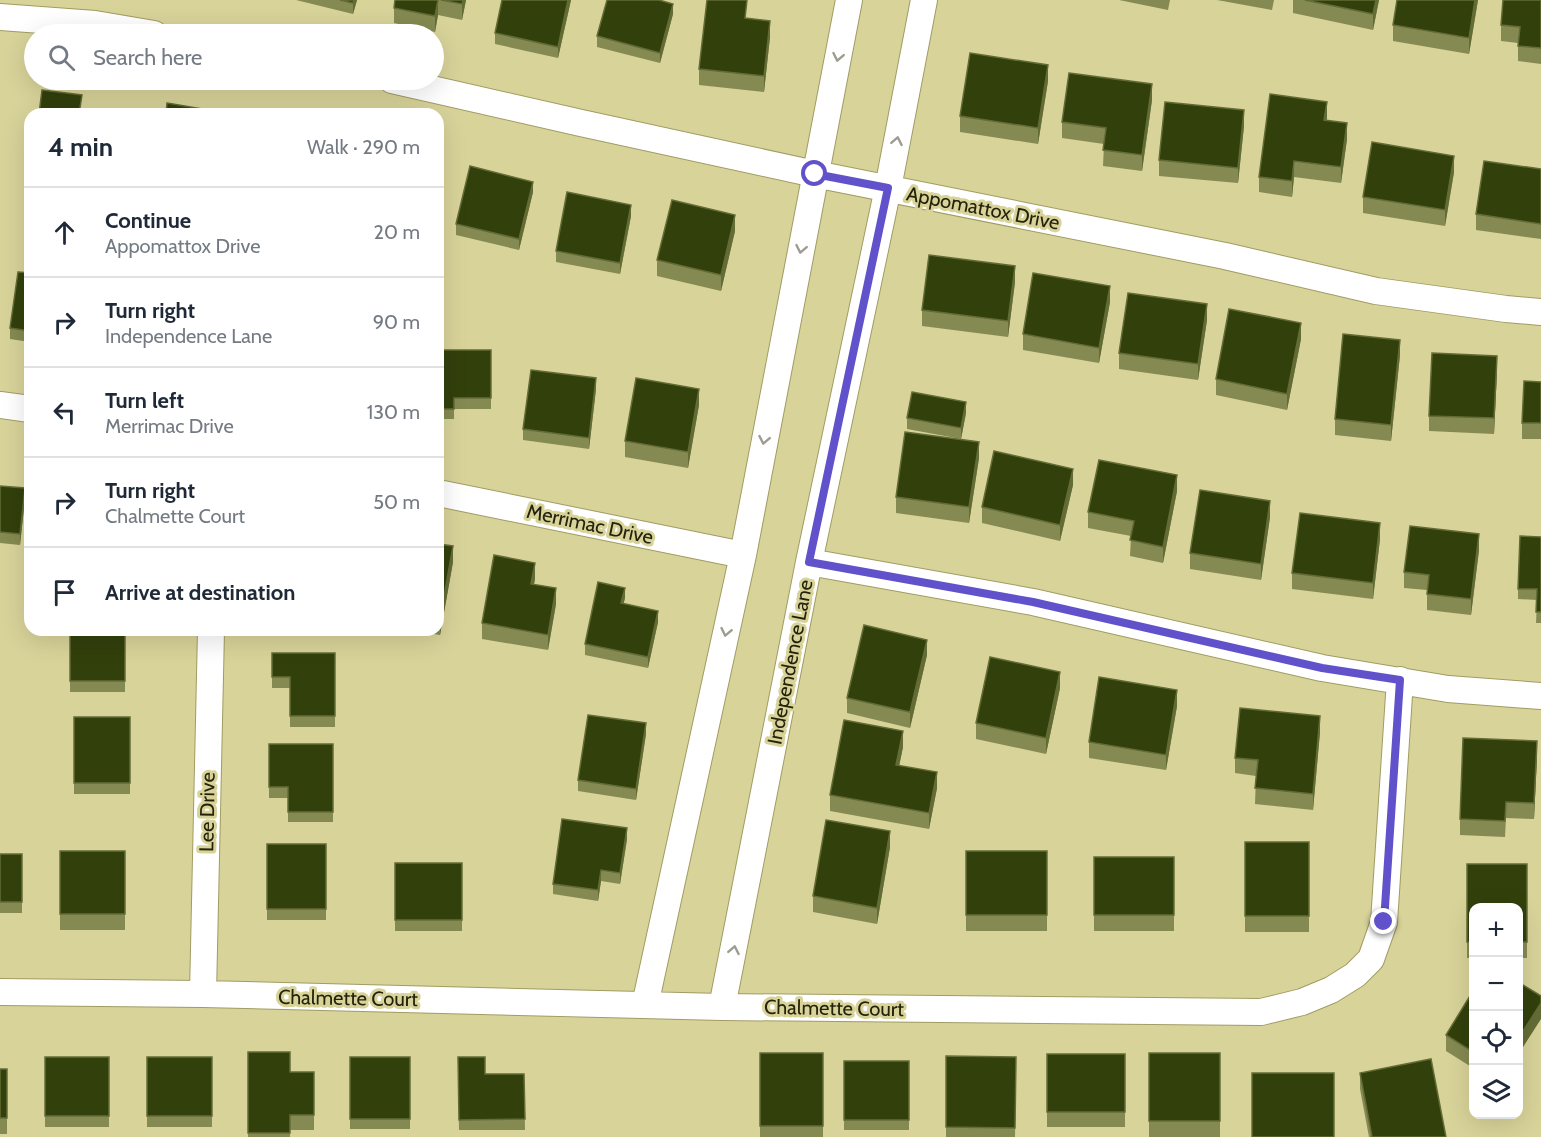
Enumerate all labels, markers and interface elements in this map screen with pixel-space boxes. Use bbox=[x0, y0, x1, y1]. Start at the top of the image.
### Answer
search box bbox=[24, 24, 444, 90]
icon: search bbox=[45, 41, 78, 74]
text: Search here bbox=[93, 44, 202, 71]
one-way arrow bbox=[832, 52, 845, 62]
text: 4 min bbox=[48, 131, 113, 163]
text: Walk · 290 m bbox=[307, 135, 420, 159]
one-way arrow bbox=[890, 137, 903, 147]
route start bbox=[801, 160, 827, 186]
street label: Appomattox Drive bbox=[904, 181, 1062, 235]
text: Continue bbox=[105, 207, 191, 234]
icon: ahead bbox=[48, 216, 81, 249]
text: 20 m bbox=[374, 220, 420, 244]
text: Appomattox Drive bbox=[105, 234, 260, 258]
one-way arrow bbox=[795, 244, 808, 254]
text: Turn right bbox=[105, 297, 195, 324]
icon: right bbox=[48, 306, 81, 339]
text: 90 m bbox=[373, 310, 420, 334]
text: Independence Lane bbox=[105, 324, 272, 348]
text: Turn left bbox=[105, 387, 184, 414]
icon: left bbox=[48, 396, 81, 429]
text: 130 m bbox=[367, 400, 420, 424]
text: Merrimac Drive bbox=[105, 414, 234, 438]
one-way arrow bbox=[758, 435, 771, 445]
text: Turn right bbox=[105, 477, 195, 504]
icon: right bbox=[48, 486, 81, 519]
text: 50 m bbox=[373, 490, 420, 514]
street label: Merrimac Drive bbox=[525, 499, 655, 549]
text: Chalmette Court bbox=[105, 504, 245, 528]
icon: arrive bbox=[48, 576, 81, 609]
street label: Independence Lane bbox=[762, 578, 818, 746]
text: Arrive at destination bbox=[105, 579, 295, 606]
one-way arrow bbox=[720, 626, 733, 636]
street label: Lee Drive bbox=[194, 772, 220, 852]
map controls bbox=[1469, 903, 1523, 1119]
button: + bbox=[1469, 903, 1523, 957]
route end bbox=[1370, 908, 1396, 934]
one-way arrow bbox=[727, 945, 740, 955]
button: − bbox=[1469, 957, 1523, 1011]
street label: Chalmette Court bbox=[278, 985, 418, 1011]
street label: Chalmette Court bbox=[764, 995, 904, 1021]
button: locate bbox=[1469, 1011, 1523, 1065]
button: layers bbox=[1469, 1065, 1523, 1119]

